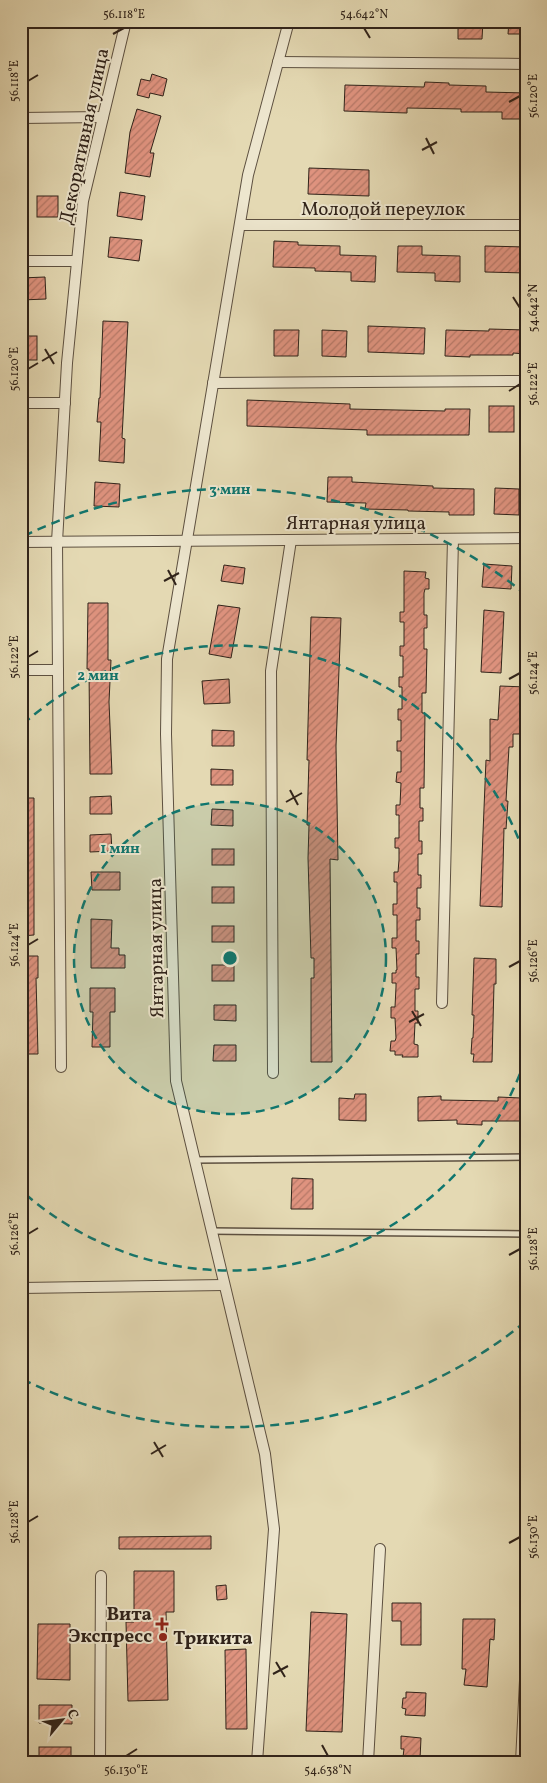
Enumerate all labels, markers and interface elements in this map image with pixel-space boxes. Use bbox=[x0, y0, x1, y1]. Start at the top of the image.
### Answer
text: 56.118°E bbox=[103, 7, 145, 23]
text: 54.642°N bbox=[340, 7, 388, 23]
street label: Декоративная улица bbox=[54, 46, 116, 227]
text: 56.118°E bbox=[7, 60, 23, 102]
text: 56.120°E bbox=[526, 74, 542, 118]
street label: Молодой переулок bbox=[301, 197, 465, 223]
text: 54.642°N bbox=[526, 284, 542, 332]
text: 56.120°E bbox=[7, 347, 23, 391]
text: 56.122°E bbox=[526, 362, 542, 406]
text: 3 мин bbox=[209, 480, 251, 501]
street label: Янтарная улица bbox=[286, 511, 426, 537]
text: 56.122°E bbox=[7, 635, 23, 679]
text: 56.124°E bbox=[526, 651, 542, 695]
text: 2 мин bbox=[77, 666, 119, 687]
text: 1 мин bbox=[100, 839, 140, 860]
street label: Янтарная улица bbox=[143, 878, 171, 1018]
text: 56.124°E bbox=[7, 923, 23, 967]
text: 56.126°E bbox=[526, 939, 542, 983]
centre of rings bbox=[221, 949, 239, 967]
text: 56.126°E bbox=[7, 1212, 23, 1256]
text: 56.128°E bbox=[526, 1227, 542, 1271]
text: 56.128°E bbox=[7, 1500, 23, 1544]
text: 56.130°E bbox=[526, 1515, 542, 1559]
place label: Вита Экспресс bbox=[68, 1602, 152, 1650]
marker: Вита Экспресс bbox=[156, 1618, 168, 1630]
place label: Трикита bbox=[173, 1626, 253, 1652]
marker: Трикита bbox=[157, 1631, 169, 1643]
north arrow bbox=[38, 1696, 88, 1746]
text: С bbox=[62, 1706, 83, 1723]
text: 56.130°E bbox=[104, 1763, 148, 1779]
text: 54.638°N bbox=[304, 1763, 352, 1779]

